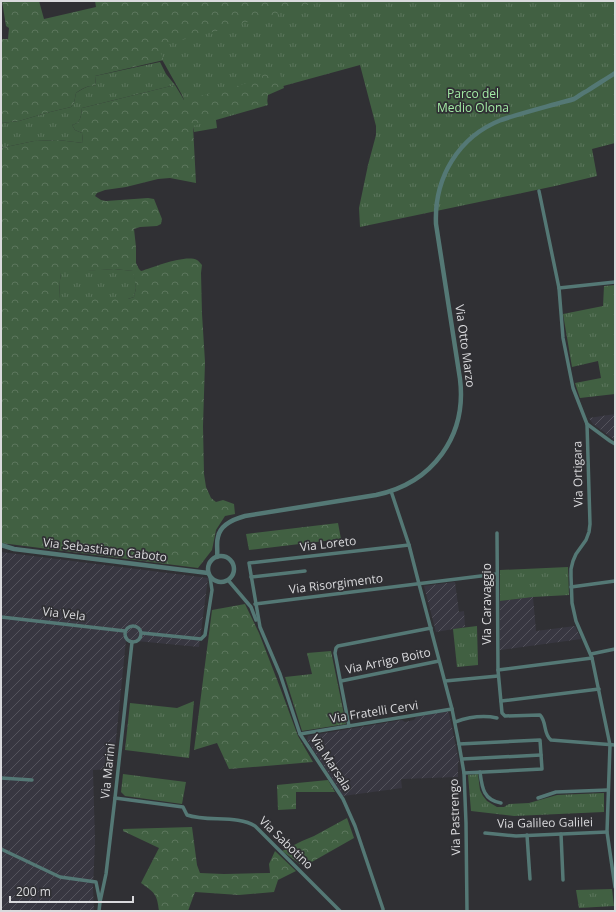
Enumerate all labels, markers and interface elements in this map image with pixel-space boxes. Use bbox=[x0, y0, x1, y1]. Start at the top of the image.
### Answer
park label: Parco del Medio Olona bbox=[437, 85, 509, 116]
street label: Via Otto Marzo bbox=[451, 303, 480, 388]
street label: Via Ortigara bbox=[568, 441, 587, 507]
street label: Via Loreto bbox=[299, 532, 357, 555]
street label: Via Sebastiano Caboto bbox=[42, 533, 168, 566]
street label: Via Caravaggio bbox=[478, 563, 495, 645]
street label: Via Risorgimento bbox=[288, 569, 384, 598]
street label: Via Vela bbox=[41, 602, 87, 625]
street label: Via Arrigo Boito bbox=[344, 643, 432, 678]
street label: Via Fratelli Cervi bbox=[329, 696, 419, 727]
street label: Via Marsala bbox=[307, 731, 356, 794]
street label: Via Marini bbox=[96, 742, 119, 800]
street label: Via Pastrengo bbox=[445, 778, 464, 856]
street label: Via Sabotino bbox=[255, 812, 317, 873]
street label: Via Galileo Galilei bbox=[497, 813, 593, 832]
scale bar bbox=[10, 878, 133, 904]
text: 200 m bbox=[16, 883, 51, 900]

